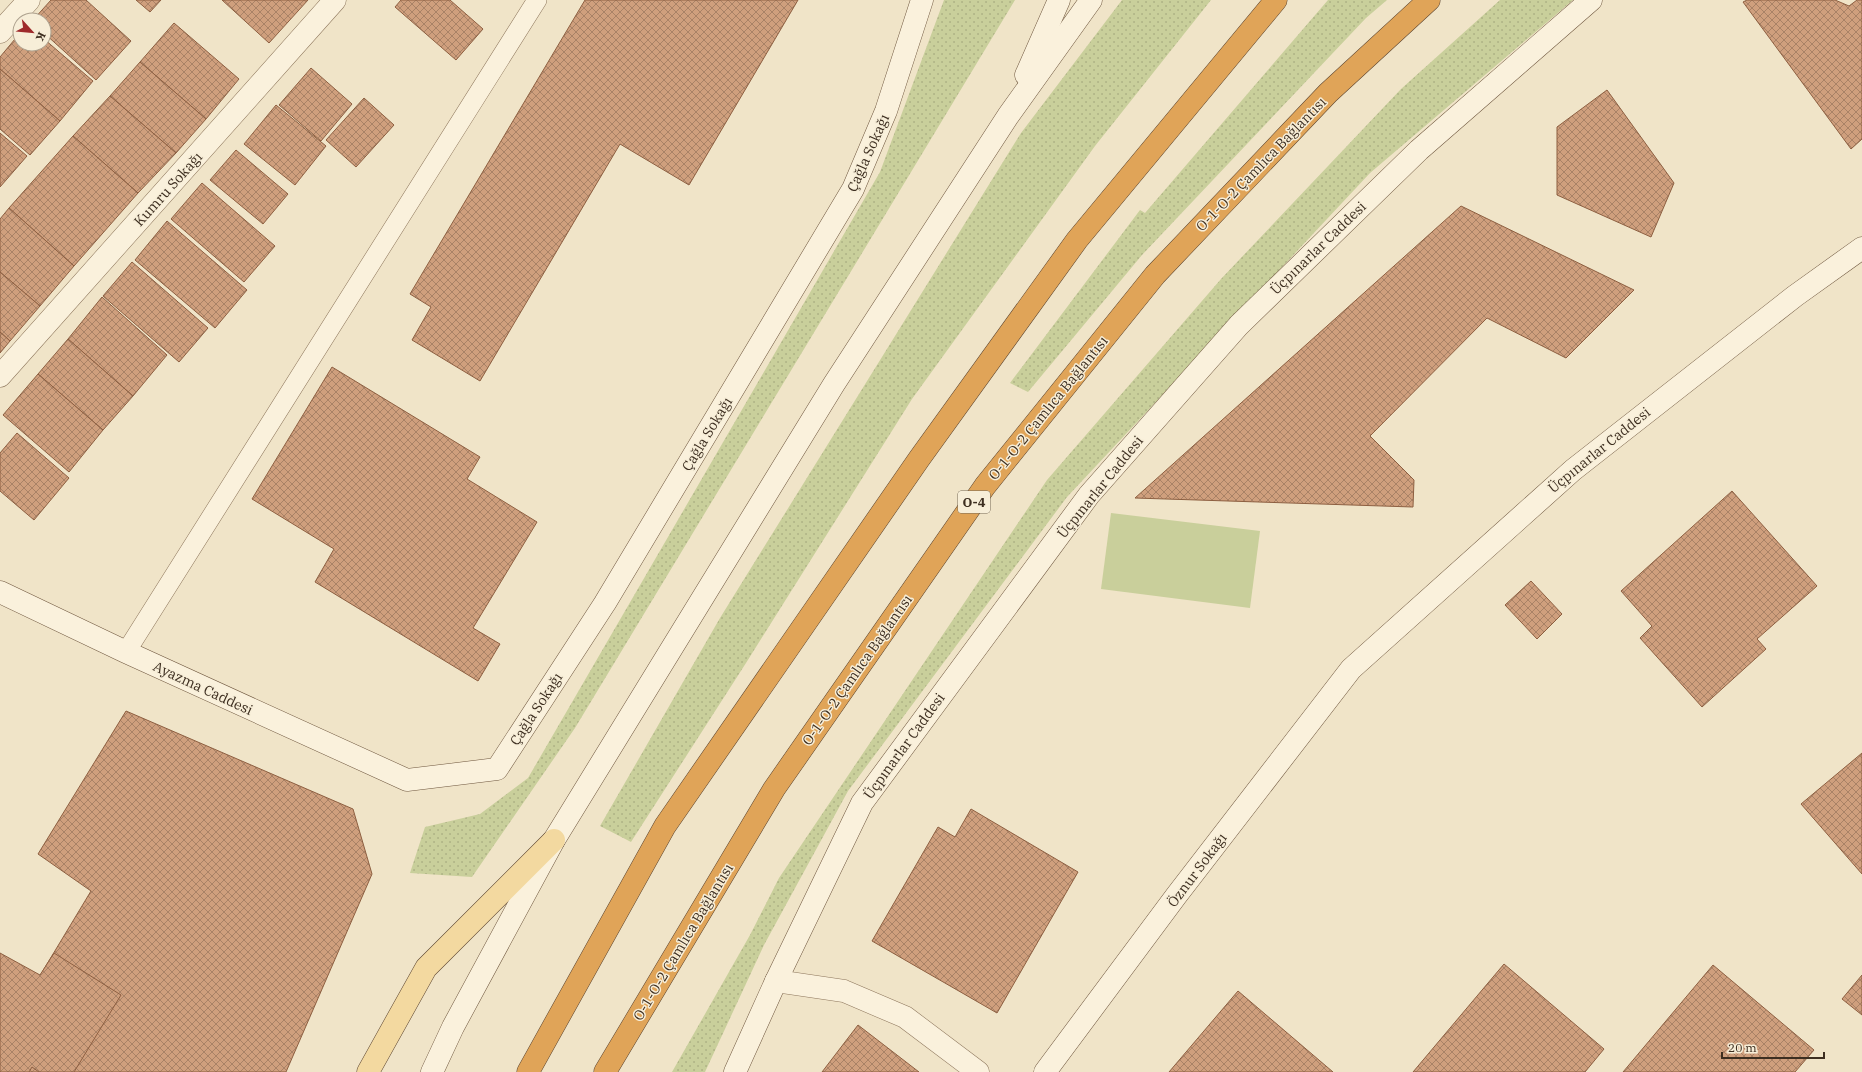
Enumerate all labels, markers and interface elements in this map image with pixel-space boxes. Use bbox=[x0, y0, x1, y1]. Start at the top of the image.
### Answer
north arrow bbox=[12, 12, 52, 52]
text: K bbox=[33, 30, 49, 44]
street label: O-1-O-2 Çamlıca Bağlantısı bbox=[1192, 93, 1330, 235]
street label: Çağla Sokağı bbox=[843, 111, 893, 195]
street label: Kumru Sokağı bbox=[130, 148, 206, 230]
street label: Üçpınarlar Caddesi bbox=[1266, 198, 1370, 298]
street label: O-1-O-2 Çamlıca Bağlantısı bbox=[984, 332, 1112, 484]
street label: Çağla Sokağı bbox=[678, 394, 736, 474]
street label: Üçpınarlar Caddesi bbox=[1544, 403, 1654, 497]
street label: Üçpınarlar Caddesi bbox=[1053, 432, 1147, 542]
road number: O-4 bbox=[958, 491, 990, 513]
street label: O-1-O-2 Çamlıca Bağlantısı bbox=[798, 591, 916, 749]
street label: Ayazma Caddesi bbox=[150, 657, 256, 719]
street label: Çağla Sokağı bbox=[506, 669, 566, 749]
street label: Üçpınarlar Caddesi bbox=[859, 689, 949, 803]
street label: Öznur Sokağı bbox=[1163, 829, 1231, 911]
street label: O-1-O-2 Çamlıca Bağlantısı bbox=[629, 860, 737, 1024]
scale bar bbox=[1722, 1034, 1824, 1060]
text: 20 m bbox=[1728, 1040, 1757, 1055]

